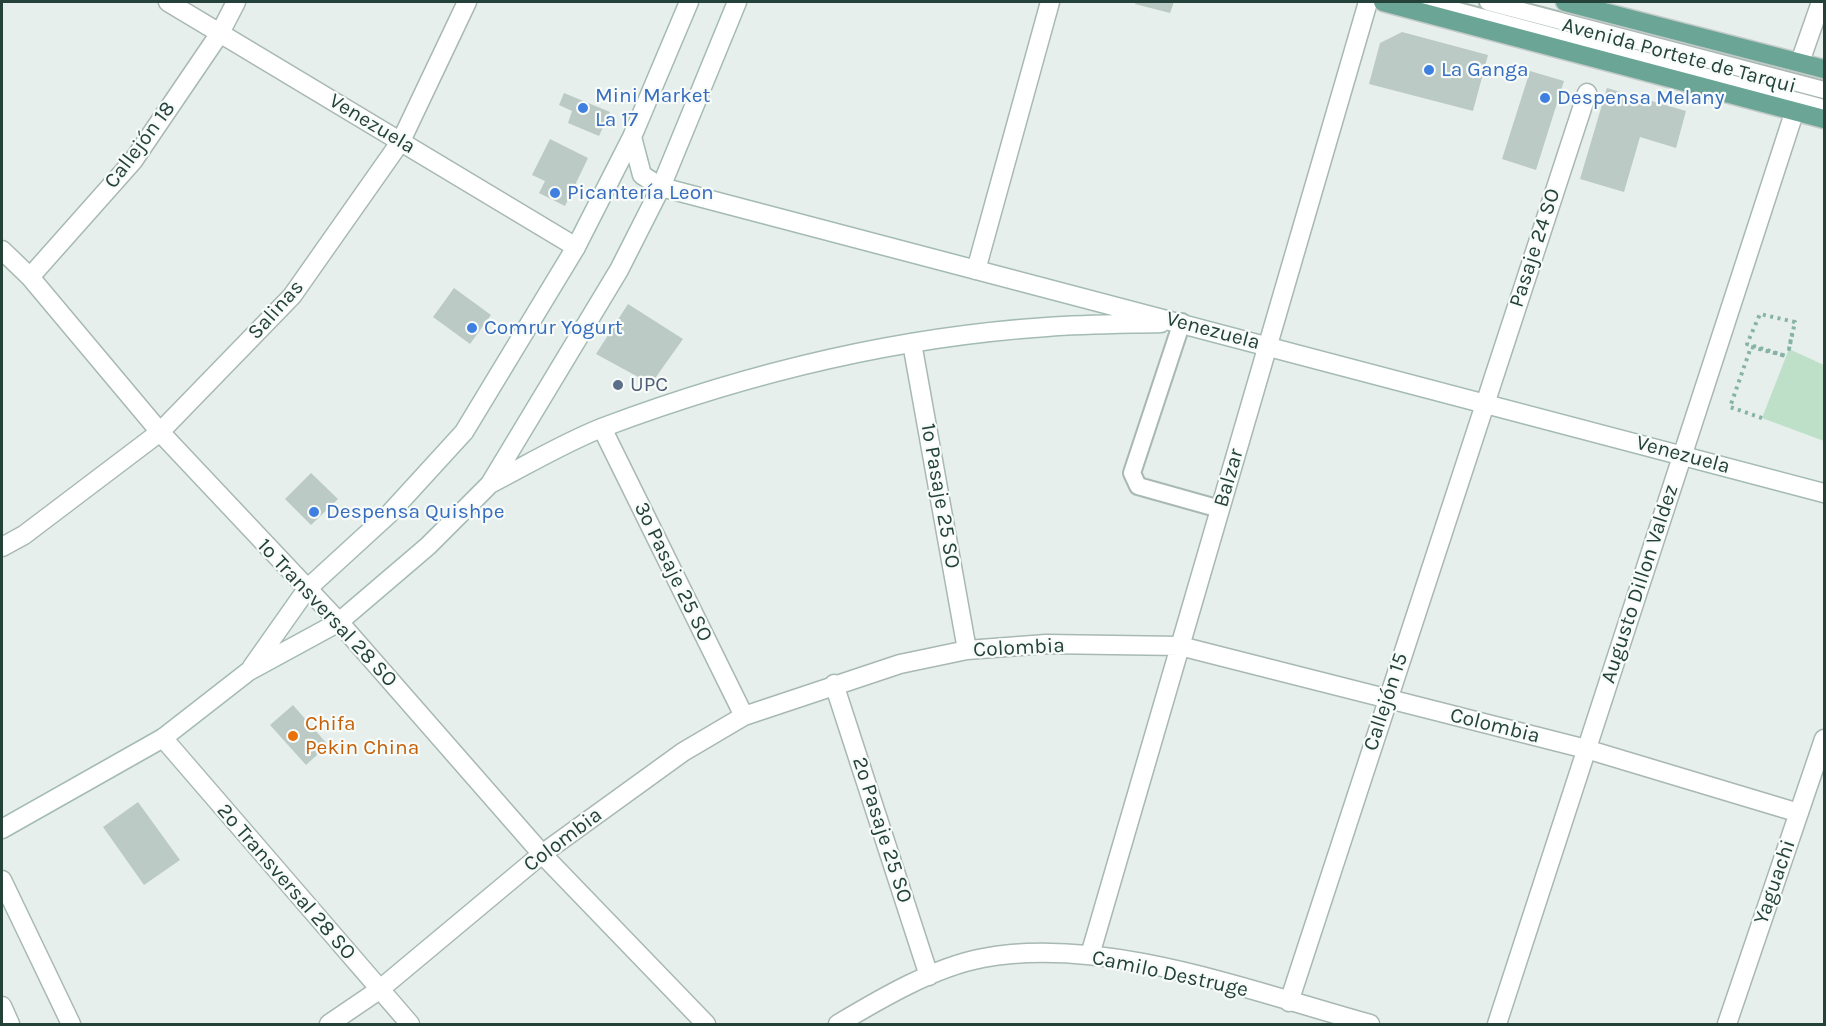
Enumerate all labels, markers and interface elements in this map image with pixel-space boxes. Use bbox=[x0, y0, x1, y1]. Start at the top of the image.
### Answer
street label: Avenida Portete de Tarqui bbox=[1559, 13, 1799, 99]
place label: La Ganga bbox=[1441, 57, 1529, 83]
marker: La Ganga bbox=[1422, 63, 1436, 77]
place label: Mini Market La 17 bbox=[595, 83, 710, 133]
place label: Despensa Melany bbox=[1557, 85, 1724, 111]
street label: Venezuela bbox=[324, 88, 420, 160]
marker: Despensa Melany bbox=[1538, 91, 1552, 105]
street label: Callejón 18 bbox=[99, 96, 181, 194]
marker: Mini Market La 17 bbox=[576, 101, 590, 115]
place label: Picantería Leon bbox=[567, 180, 714, 206]
street label: Pasaje 24 SO bbox=[1504, 185, 1566, 311]
marker: Picantería Leon bbox=[548, 186, 562, 200]
street label: Salinas bbox=[243, 275, 309, 345]
street label: Venezuela bbox=[1163, 306, 1263, 356]
place label: Comrur Yogurt bbox=[484, 315, 623, 341]
marker: Comrur Yogurt bbox=[465, 321, 479, 335]
place label: UPC bbox=[630, 372, 668, 398]
marker: UPC bbox=[611, 378, 625, 392]
street label: 1º Pasaje 25 SO bbox=[915, 422, 965, 570]
street label: Venezuela bbox=[1633, 430, 1733, 480]
street label: Balzar bbox=[1209, 446, 1249, 510]
street label: Augusto Dillon Valdez bbox=[1596, 481, 1684, 687]
street label: 3º Pasaje 25 SO bbox=[628, 498, 718, 646]
place label: Despensa Quishpe bbox=[326, 499, 504, 525]
marker: Despensa Quishpe bbox=[307, 505, 321, 519]
street label: 1º Transversal 28 SO bbox=[252, 533, 402, 693]
street label: Colombia bbox=[973, 633, 1065, 663]
street label: Callejón 15 bbox=[1358, 650, 1414, 754]
street label: Colombia bbox=[1448, 703, 1542, 749]
place label: Chifa Pekin China bbox=[305, 711, 419, 761]
marker: Chifa Pekin China bbox=[286, 729, 300, 743]
street label: 2º Pasaje 25 SO bbox=[847, 754, 917, 906]
street label: 2º Transversal 28 SO bbox=[211, 799, 361, 965]
street label: Colombia bbox=[519, 802, 607, 878]
street label: Yaguachi bbox=[1749, 836, 1801, 928]
street label: Camilo Destruge bbox=[1090, 945, 1250, 1003]

